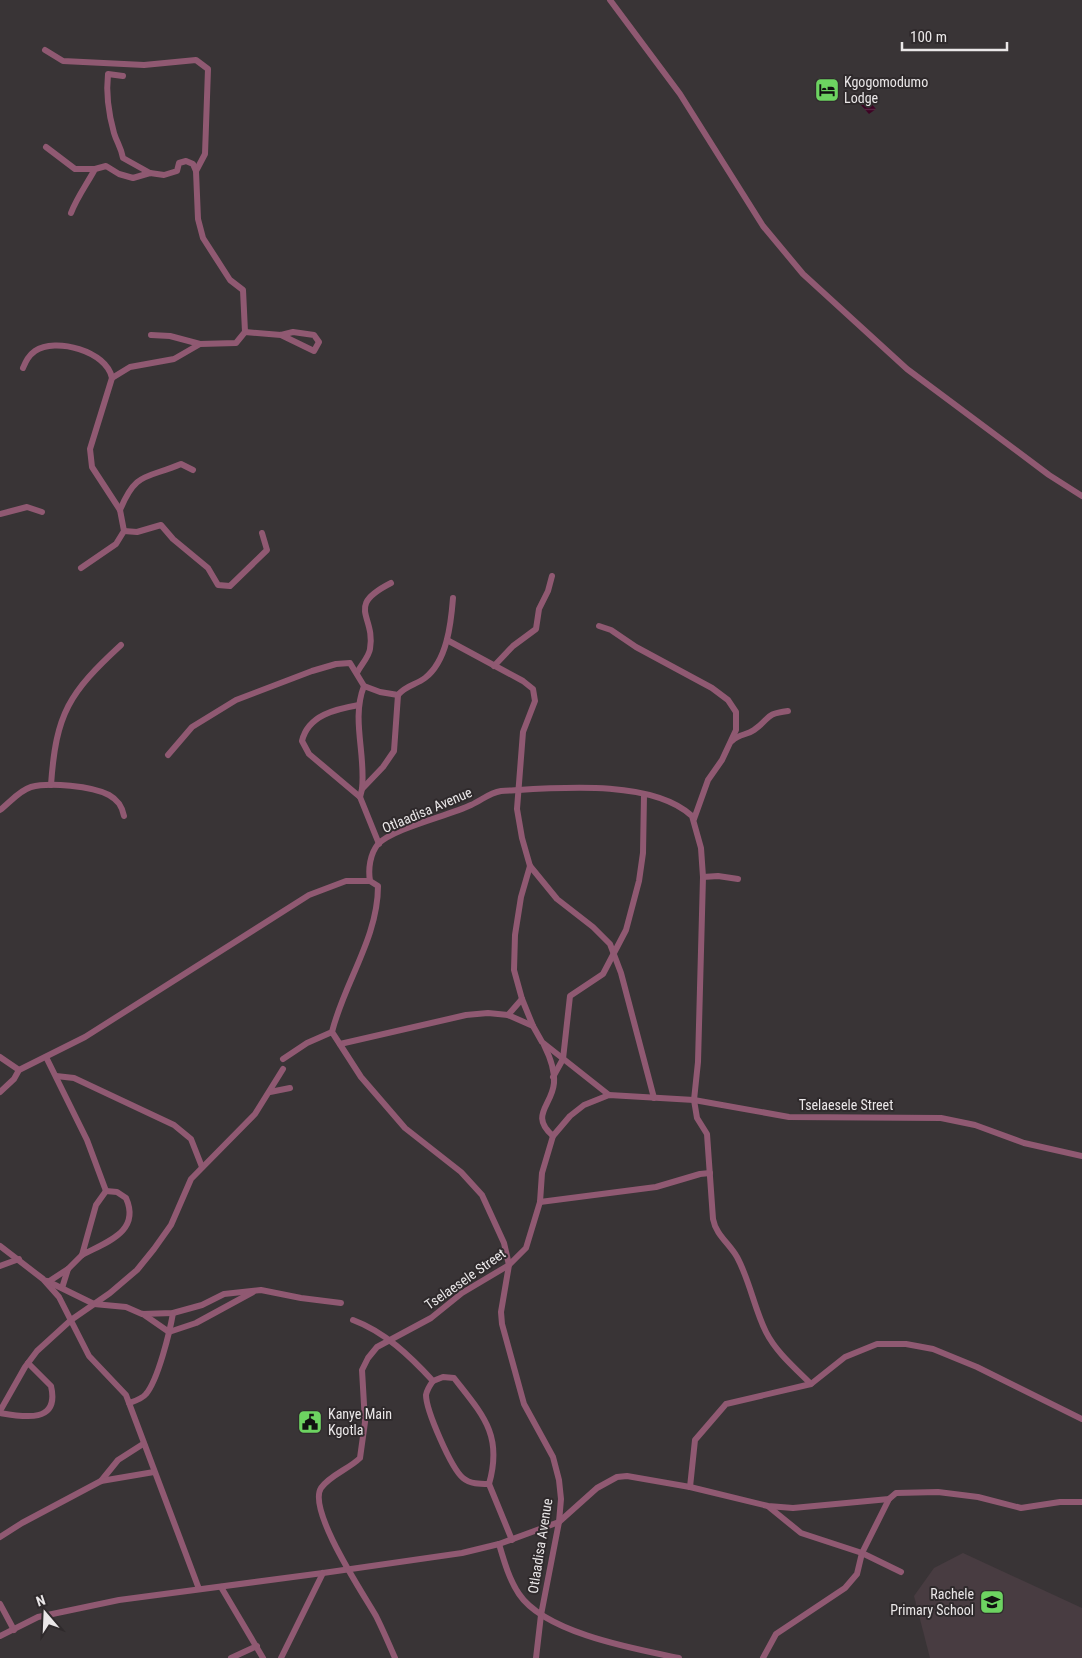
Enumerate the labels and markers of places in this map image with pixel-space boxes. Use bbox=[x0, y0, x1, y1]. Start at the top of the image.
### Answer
place label: Kgogomodumo Lodge bbox=[844, 74, 928, 106]
hotel icon: Kgogomodumo Lodge bbox=[814, 77, 840, 103]
place label: Kanye Main Kgotla bbox=[328, 1406, 392, 1438]
public building icon: Kanye Main Kgotla bbox=[297, 1409, 323, 1435]
place label: Rachele Primary School bbox=[890, 1586, 974, 1618]
school or university icon: Rachele Primary School bbox=[979, 1589, 1005, 1615]

